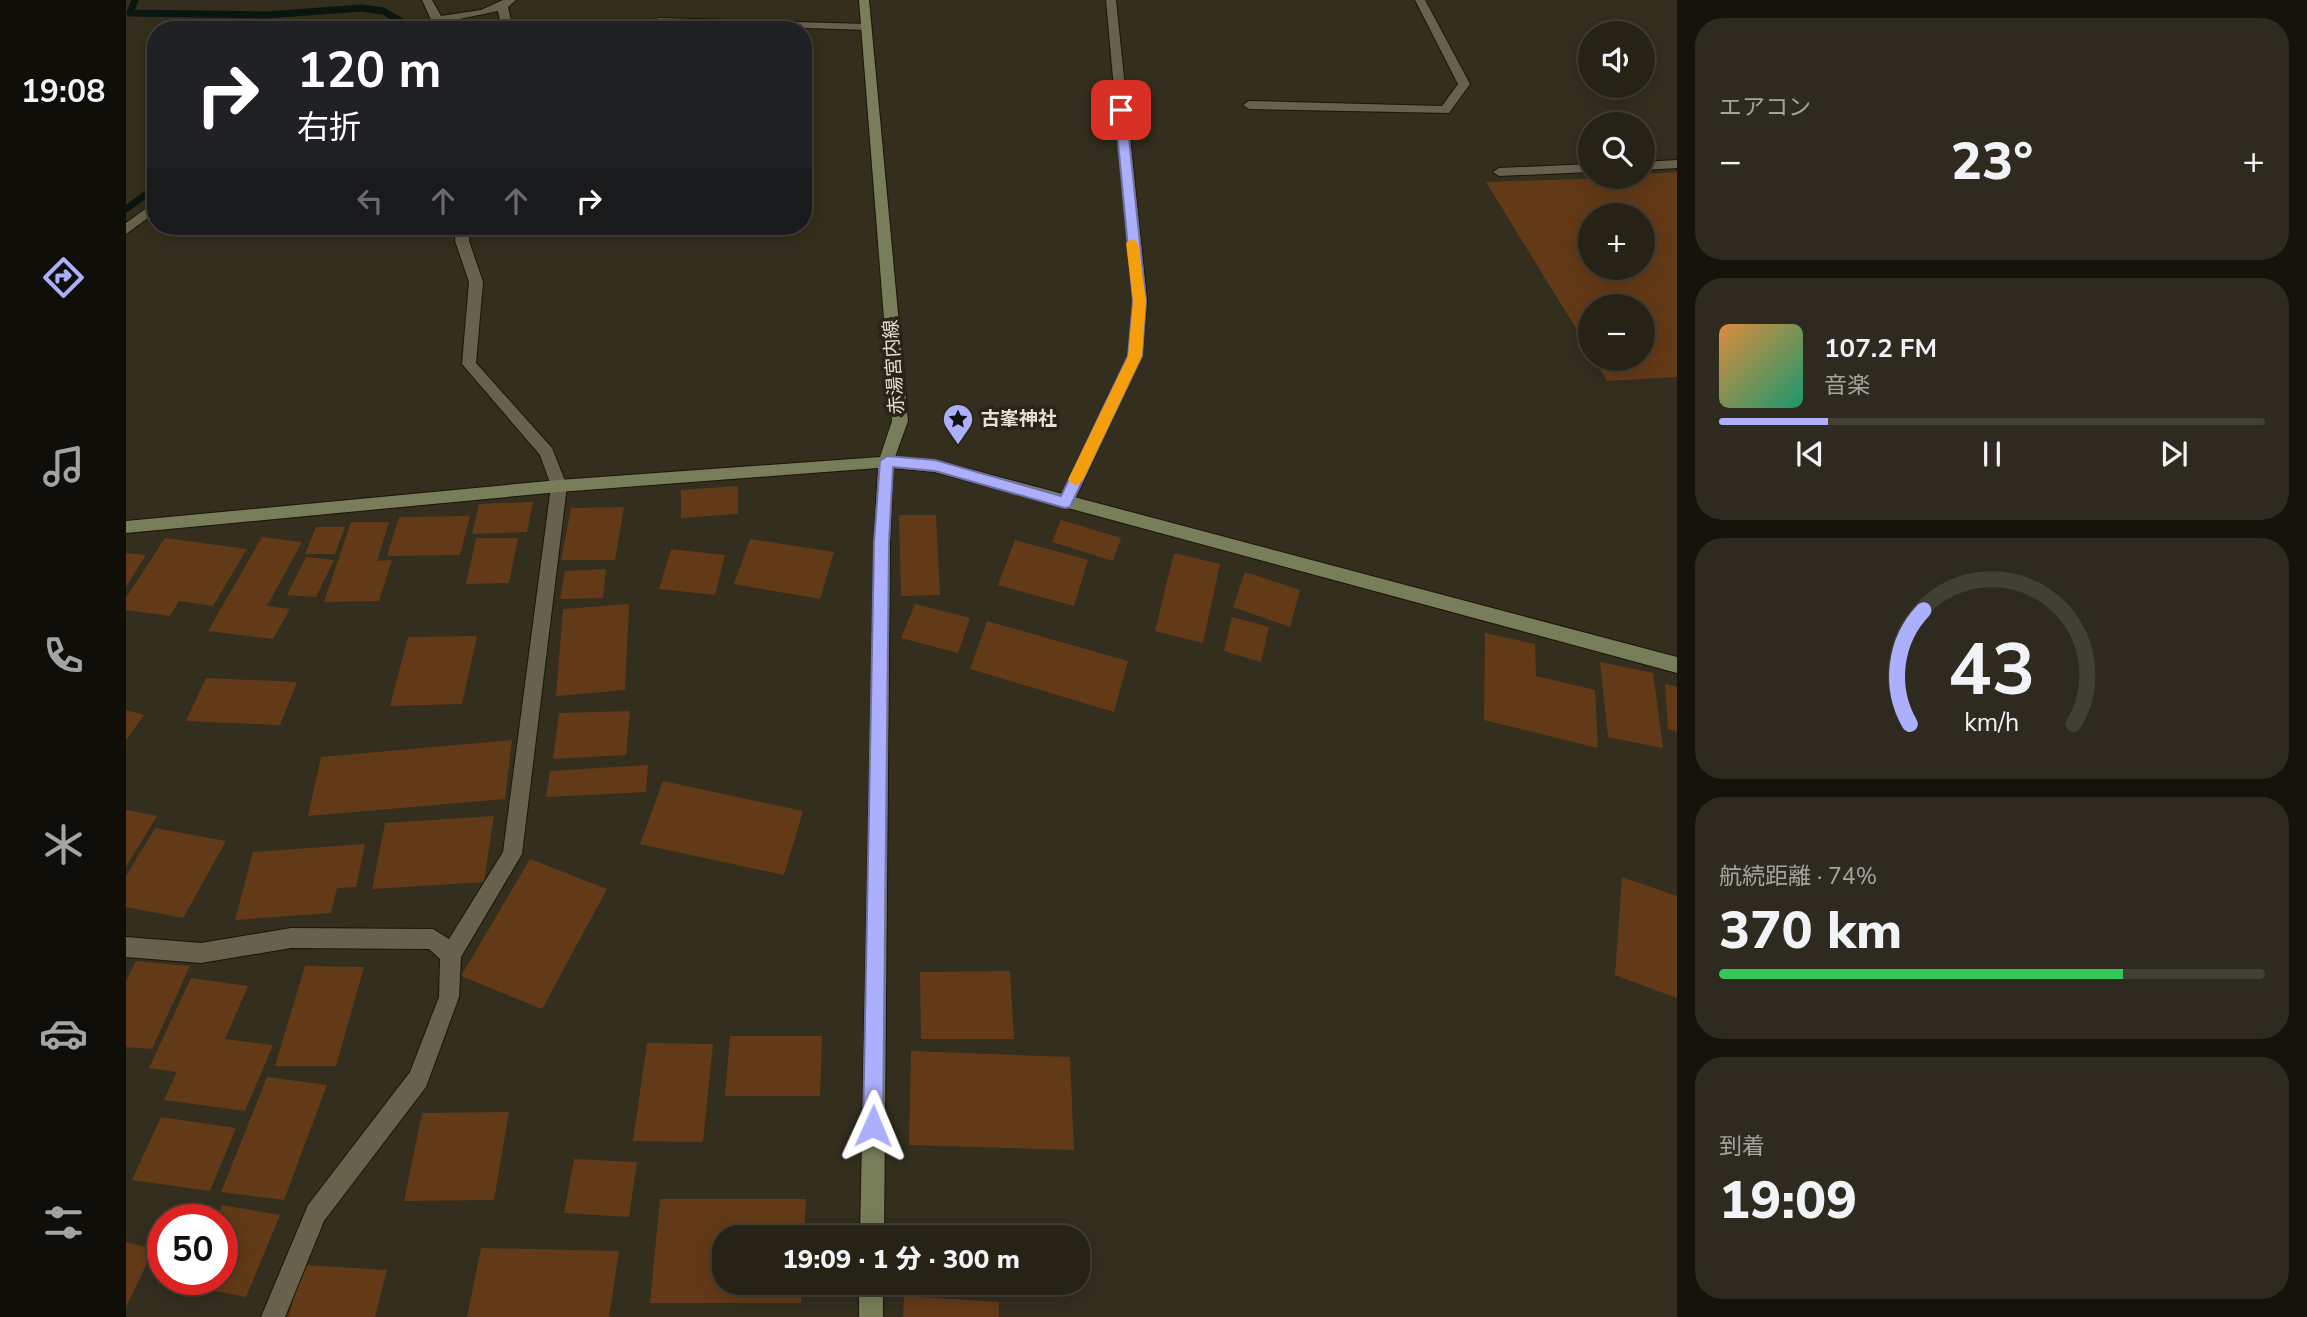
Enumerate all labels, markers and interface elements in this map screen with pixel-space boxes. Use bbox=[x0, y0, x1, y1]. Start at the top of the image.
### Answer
map controls bbox=[1578, 21, 1655, 371]
button: sound bbox=[1578, 21, 1655, 98]
text: 120 m bbox=[297, 37, 441, 104]
icon: right bbox=[182, 49, 273, 140]
text: 19:08 bbox=[21, 70, 105, 113]
pin bbox=[1091, 80, 1151, 140]
icon: arrive bbox=[1102, 91, 1140, 129]
text: エアコン bbox=[1719, 92, 1811, 123]
text: 右折 bbox=[297, 106, 361, 149]
button: search bbox=[1578, 112, 1655, 189]
text: 23° bbox=[1951, 126, 2033, 197]
text: − bbox=[1719, 136, 1742, 187]
text: + bbox=[2242, 136, 2265, 187]
icon: left bbox=[351, 182, 389, 220]
icon: ahead bbox=[424, 182, 462, 220]
icon: ahead bbox=[497, 182, 535, 220]
icon: right bbox=[570, 182, 608, 220]
button: + bbox=[1578, 203, 1655, 280]
icon: directions bbox=[39, 253, 88, 302]
button: − bbox=[1578, 294, 1655, 371]
street label: 赤湯宮内線 bbox=[878, 319, 910, 415]
text: 107.2 FM bbox=[1824, 331, 1937, 366]
text: 音楽 bbox=[1824, 370, 1870, 401]
place icon: 古峯神社 bbox=[941, 402, 975, 446]
place label: 古峯神社 bbox=[981, 406, 1057, 432]
icon: previous bbox=[1791, 435, 1829, 473]
icon: pause bbox=[1973, 435, 2011, 473]
icon: next bbox=[2155, 435, 2193, 473]
icon: music bbox=[39, 442, 88, 491]
text: 43 bbox=[1948, 621, 2036, 721]
icon: phone bbox=[39, 631, 88, 680]
text: km/h bbox=[1964, 706, 2020, 740]
icon: climate bbox=[39, 820, 88, 869]
text: 航続距離 · 74% bbox=[1719, 861, 1877, 892]
text: 370 km bbox=[1719, 895, 1902, 966]
icon: car bbox=[39, 1009, 88, 1058]
position arrow bbox=[836, 1089, 910, 1163]
text: 到着 bbox=[1719, 1131, 1765, 1162]
text: 19:09 bbox=[1719, 1165, 1857, 1236]
icon: filters bbox=[39, 1198, 88, 1247]
speed limit sign: 50 bbox=[147, 1204, 238, 1295]
text: 19:09 · 1 分 · 300 m bbox=[782, 1242, 1020, 1277]

